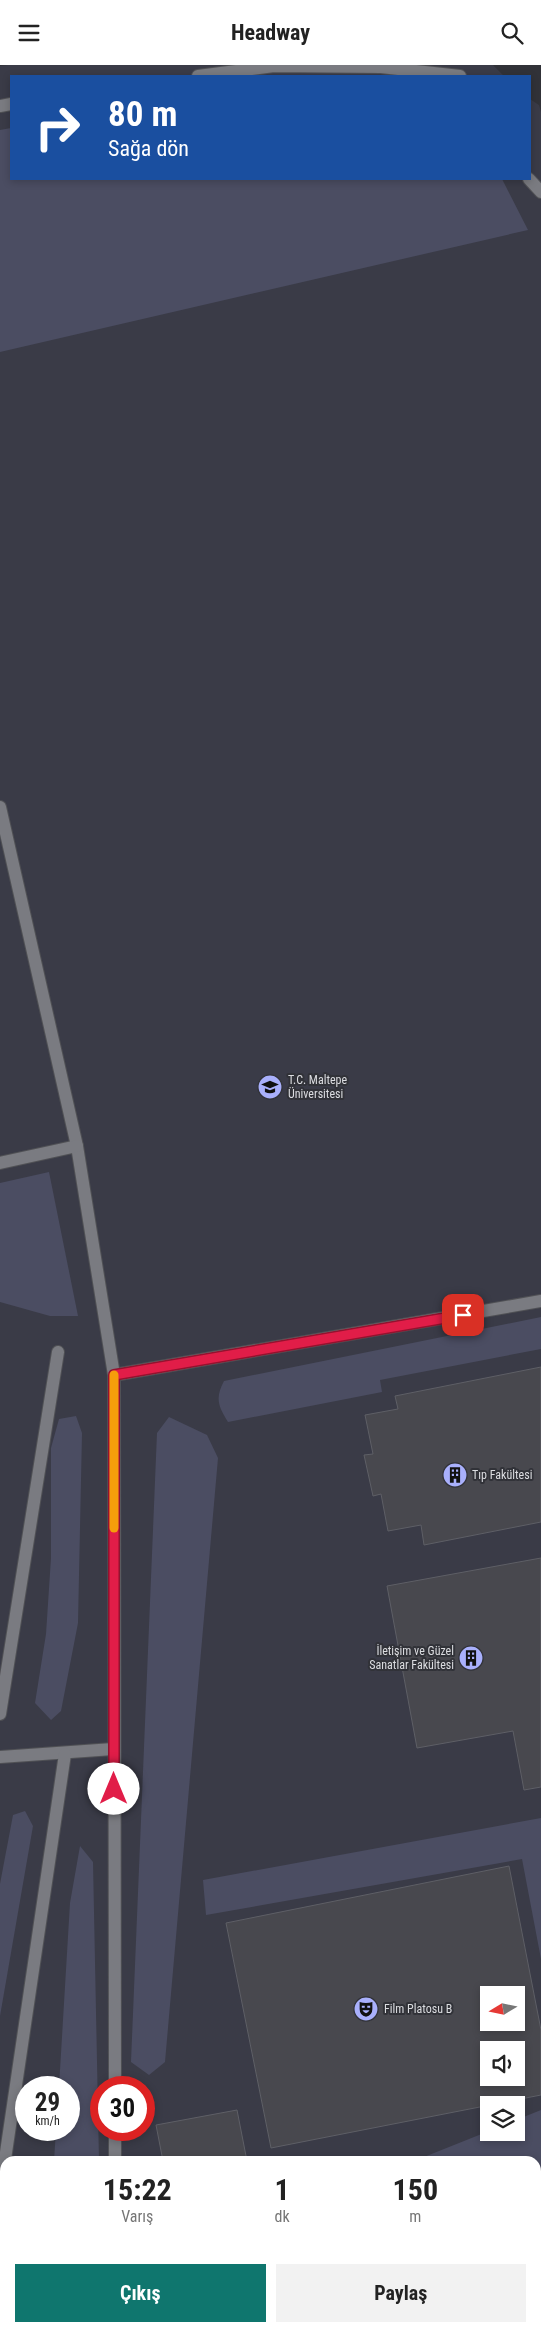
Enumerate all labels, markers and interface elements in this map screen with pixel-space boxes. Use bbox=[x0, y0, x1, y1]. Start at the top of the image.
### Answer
icon: menu bbox=[15, 19, 43, 47]
icon: search bbox=[498, 19, 526, 47]
text: Headway bbox=[231, 20, 310, 45]
text: 80 m bbox=[108, 94, 177, 135]
icon: right bbox=[25, 95, 90, 160]
text: Sağa dön bbox=[108, 136, 189, 161]
place label: T.C. Maltepe Üniversitesi bbox=[288, 1073, 348, 1101]
school or university icon: T.C. Maltepe Üniversitesi bbox=[257, 1074, 283, 1100]
pin bbox=[442, 1294, 484, 1336]
icon: arrive bbox=[449, 1301, 477, 1329]
building icon: Tıp Fakültesi bbox=[442, 1462, 468, 1488]
place label: Tıp Fakültesi bbox=[472, 1468, 532, 1482]
place label: İletişim ve Güzel Sanatlar Fakültesi bbox=[369, 1643, 454, 1672]
building icon: İletişim ve Güzel Sanatlar Fakültesi bbox=[458, 1645, 484, 1671]
position arrow bbox=[87, 1762, 139, 1814]
north arrow bbox=[480, 1986, 525, 2031]
map controls bbox=[480, 1986, 525, 2141]
theatre icon: Film Platosu B bbox=[353, 1996, 379, 2022]
place label: Film Platosu B bbox=[384, 2002, 452, 2016]
button: sound bbox=[480, 2041, 525, 2086]
speed limit sign: 30 bbox=[90, 2076, 155, 2141]
text: 29 bbox=[35, 2088, 60, 2117]
button: layers bbox=[480, 2096, 525, 2141]
text: km/h bbox=[35, 2114, 60, 2128]
text: 15:22 bbox=[103, 2172, 172, 2207]
text: 1 bbox=[275, 2172, 290, 2207]
text: 150 bbox=[393, 2172, 438, 2207]
text: Varış bbox=[121, 2207, 153, 2226]
text: dk bbox=[275, 2207, 290, 2226]
text: m bbox=[409, 2207, 421, 2226]
button: Çıkış bbox=[15, 2264, 266, 2322]
button: Paylaş bbox=[276, 2264, 526, 2322]

